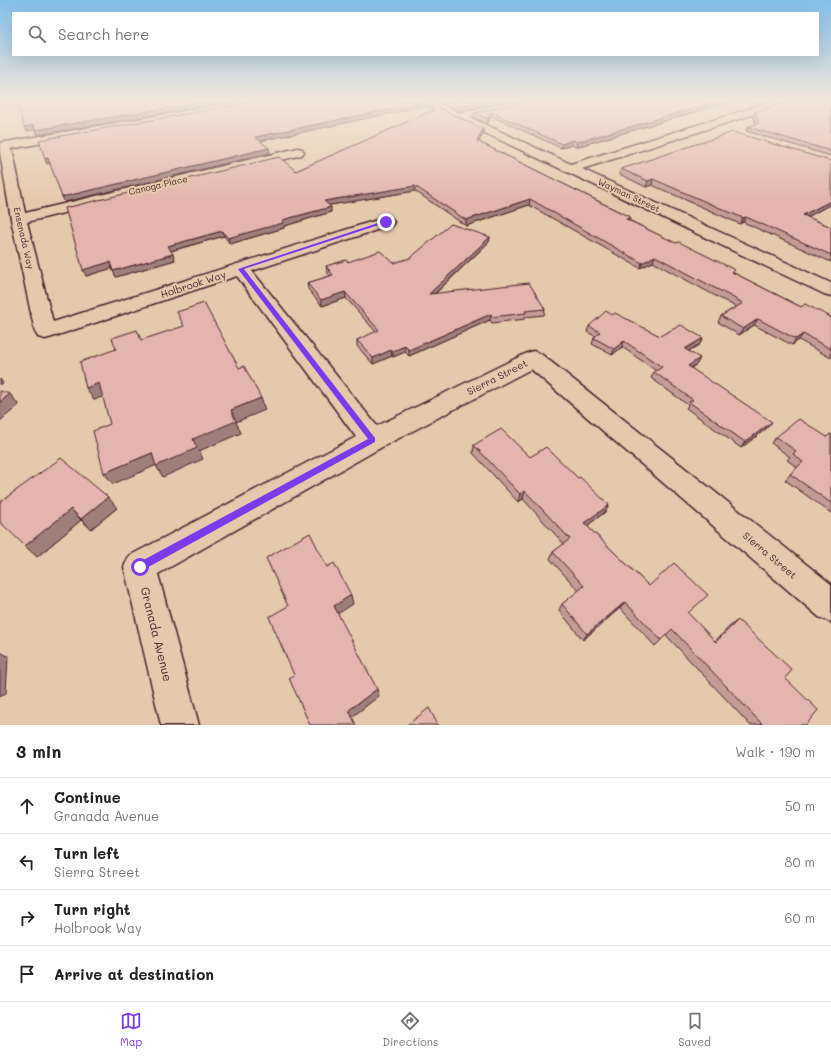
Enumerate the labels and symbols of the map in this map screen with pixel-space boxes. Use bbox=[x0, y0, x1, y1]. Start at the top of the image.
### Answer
street label: Canoga Place bbox=[127, 173, 189, 197]
street label: Wayman Street bbox=[596, 176, 662, 214]
street label: Ensenada Way bbox=[12, 206, 37, 270]
route end bbox=[377, 213, 395, 231]
street label: Holbrook Way bbox=[159, 267, 227, 301]
street label: Sierra Street bbox=[464, 356, 530, 398]
street label: Sierra Street bbox=[740, 528, 800, 582]
route start bbox=[131, 558, 149, 576]
street label: Granada Avenue bbox=[138, 585, 176, 683]

